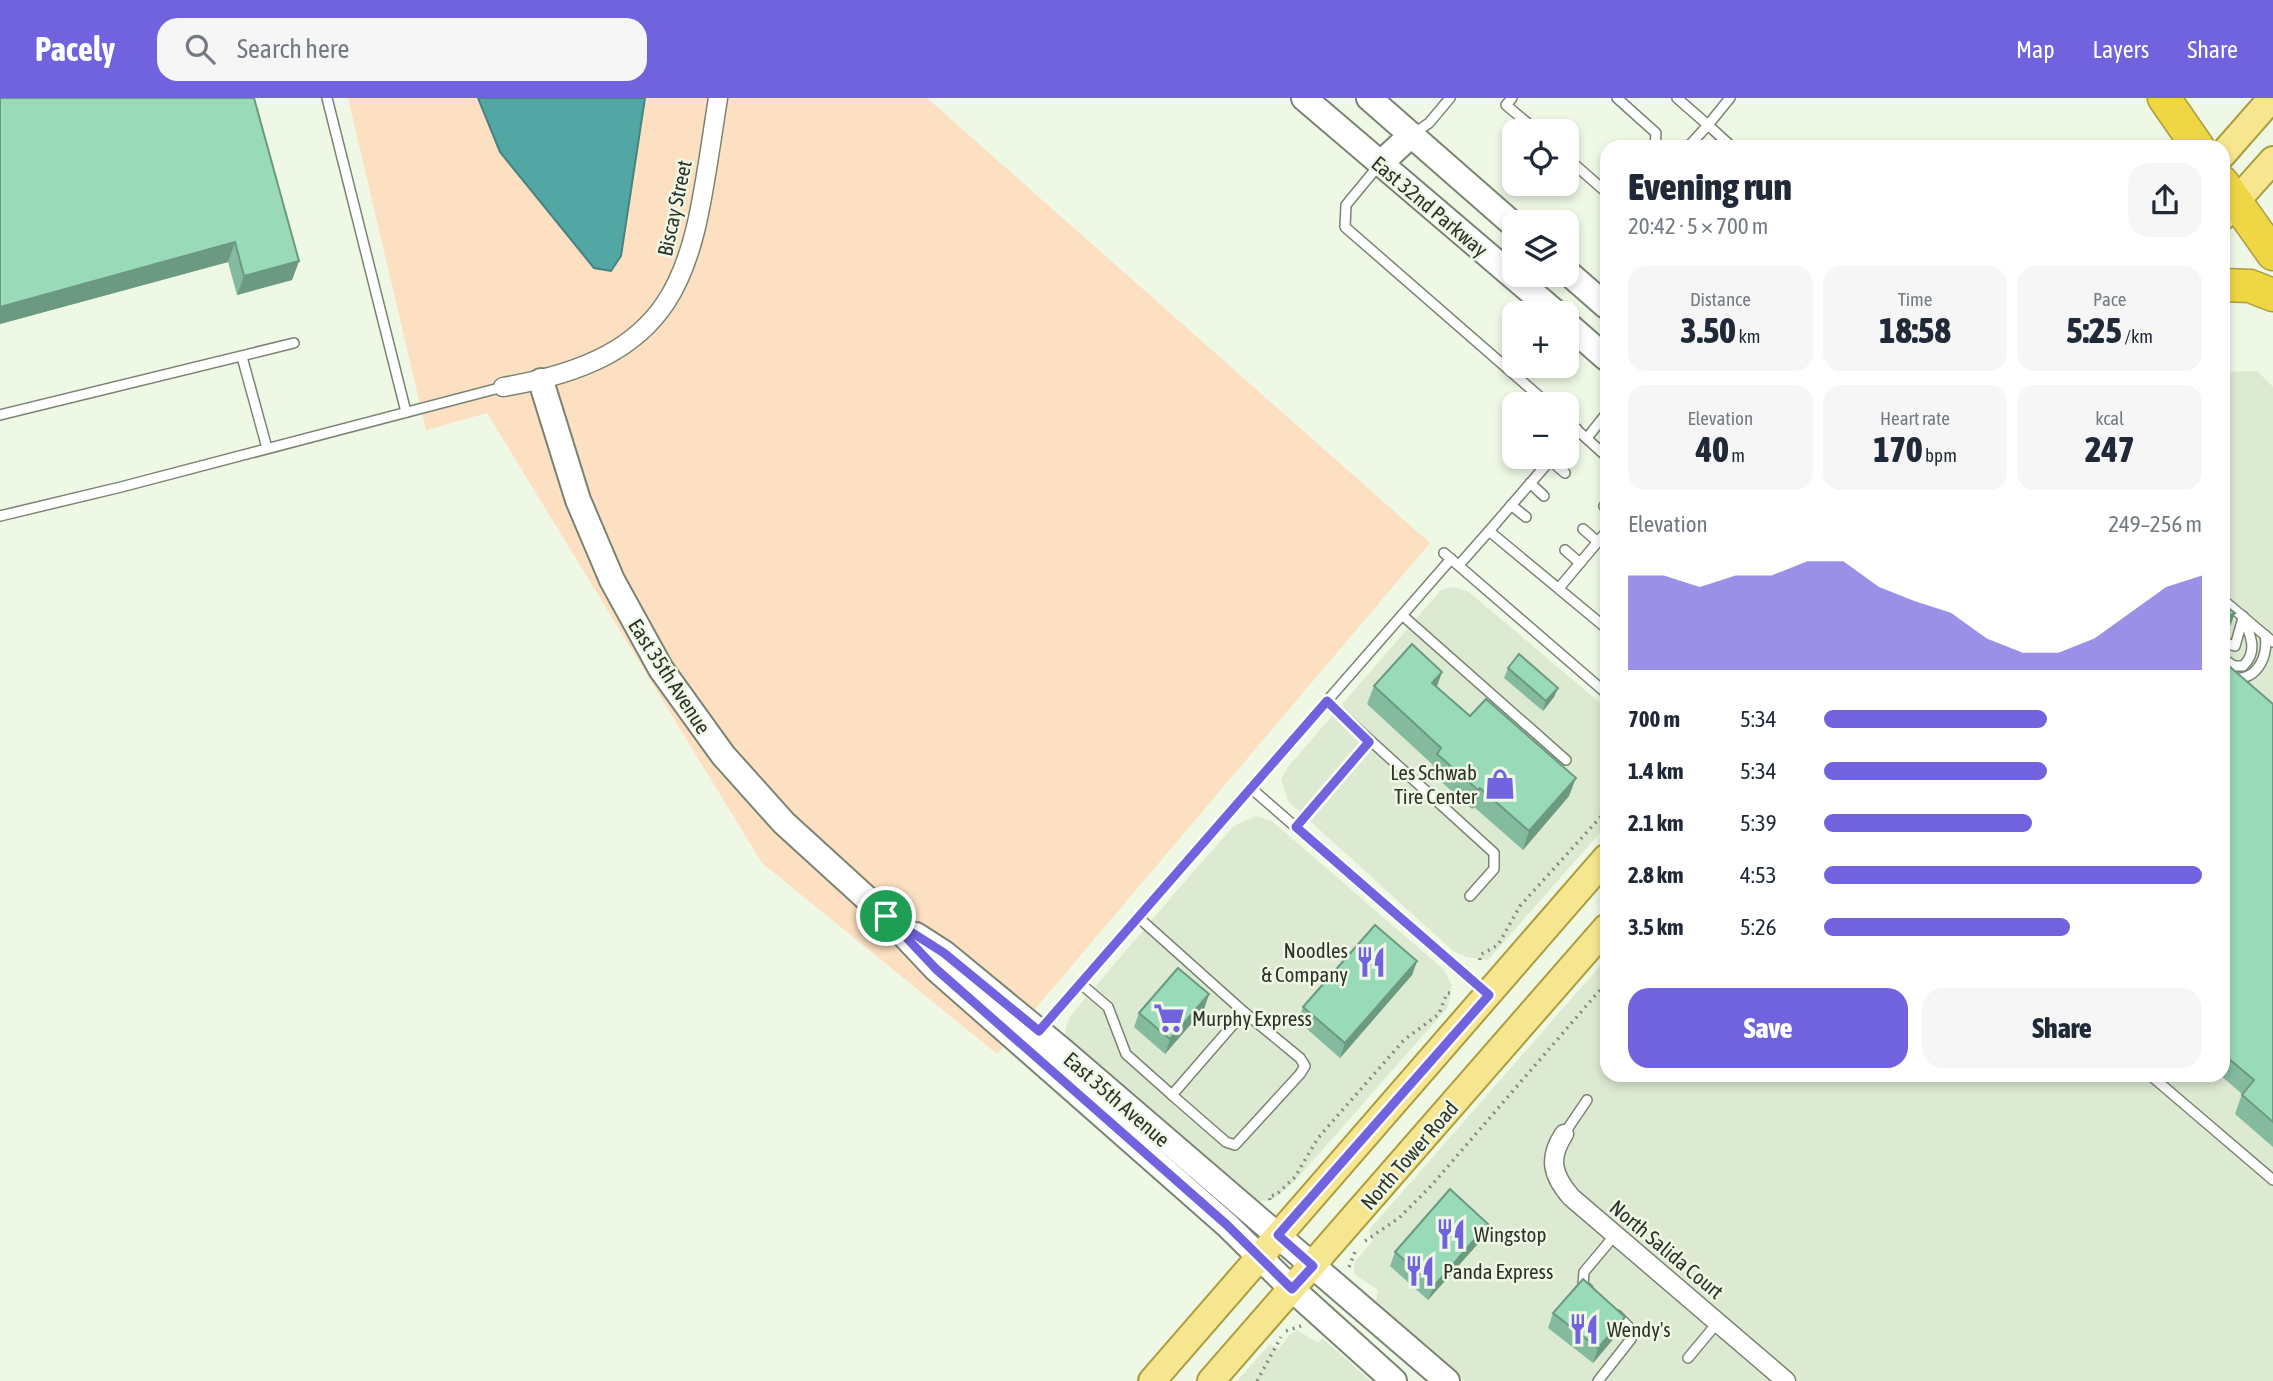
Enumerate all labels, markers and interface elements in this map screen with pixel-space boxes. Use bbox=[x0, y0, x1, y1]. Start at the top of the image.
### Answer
search box bbox=[157, 18, 647, 81]
text: Pacely bbox=[35, 30, 115, 68]
icon: search bbox=[181, 30, 219, 68]
text: Search here bbox=[237, 34, 349, 64]
text: Map bbox=[2016, 36, 2055, 63]
text: Layers bbox=[2093, 36, 2149, 63]
text: Share bbox=[2187, 36, 2238, 63]
map controls bbox=[1502, 119, 1579, 469]
button: locate bbox=[1502, 119, 1579, 196]
street label: East 32nd Parkway bbox=[1367, 151, 1493, 262]
street label: Biscay Street bbox=[652, 158, 696, 258]
button: share bbox=[2128, 163, 2202, 237]
text: Evening run bbox=[1628, 165, 1792, 208]
button: layers bbox=[1502, 210, 1579, 287]
text: 20:42 · 5 × 700 m bbox=[1628, 213, 1768, 239]
text: Distance bbox=[1690, 288, 1751, 310]
text: Time bbox=[1898, 288, 1932, 310]
text: Pace bbox=[2093, 288, 2126, 310]
button: + bbox=[1502, 301, 1579, 378]
text: 3.50 bbox=[1680, 310, 1736, 350]
text: 18:58 bbox=[1879, 310, 1951, 350]
text: 5:25 bbox=[2066, 310, 2122, 350]
text: km bbox=[1736, 325, 1760, 347]
text: /km bbox=[2122, 325, 2153, 347]
button: − bbox=[1502, 392, 1579, 469]
text: Elevation bbox=[1687, 407, 1753, 429]
text: Heart rate bbox=[1880, 407, 1950, 429]
text: kcal bbox=[2095, 407, 2124, 429]
text: 40 bbox=[1696, 429, 1729, 469]
text: 170 bbox=[1873, 429, 1923, 469]
text: 247 bbox=[2085, 429, 2134, 469]
text: m bbox=[1729, 444, 1745, 466]
text: bpm bbox=[1923, 444, 1957, 466]
text: Elevation bbox=[1628, 511, 1708, 537]
text: 249–256 m bbox=[2108, 511, 2202, 537]
street label: East 35th Avenue bbox=[624, 614, 716, 738]
text: 700 m bbox=[1628, 706, 1680, 732]
text: 5:34 bbox=[1740, 706, 1777, 732]
text: 1.4 km bbox=[1628, 758, 1684, 784]
text: 5:34 bbox=[1740, 758, 1777, 784]
place label: Les Schwab Tire Center bbox=[1390, 760, 1478, 808]
shop icon: Les Schwab Tire Center bbox=[1483, 767, 1517, 801]
text: 2.1 km bbox=[1628, 810, 1684, 836]
text: 5:39 bbox=[1740, 810, 1777, 836]
text: 2.8 km bbox=[1628, 862, 1684, 888]
text: 4:53 bbox=[1740, 862, 1777, 888]
pin bbox=[856, 886, 916, 946]
icon: arrive bbox=[867, 897, 905, 935]
text: 3.5 km bbox=[1628, 914, 1684, 940]
text: 5:26 bbox=[1740, 914, 1777, 940]
place label: Noodles & Company bbox=[1261, 938, 1348, 986]
restaurant icon: Noodles & Company bbox=[1354, 945, 1388, 979]
button: Save bbox=[1628, 988, 1908, 1068]
button: Share bbox=[1922, 988, 2202, 1068]
supermarket icon: Murphy Express bbox=[1152, 1001, 1186, 1035]
place label: Murphy Express bbox=[1192, 1006, 1312, 1030]
street label: East 35th Avenue bbox=[1059, 1047, 1175, 1151]
street label: North Tower Road bbox=[1355, 1096, 1463, 1214]
street label: North Salida Court bbox=[1605, 1195, 1729, 1303]
restaurant icon: Wingstop bbox=[1434, 1217, 1468, 1251]
place label: Wingstop bbox=[1474, 1222, 1546, 1246]
restaurant icon: Panda Express bbox=[1403, 1254, 1437, 1288]
place label: Panda Express bbox=[1443, 1259, 1553, 1283]
restaurant icon: Wendy's bbox=[1567, 1312, 1601, 1346]
place label: Wendy's bbox=[1607, 1317, 1671, 1341]

